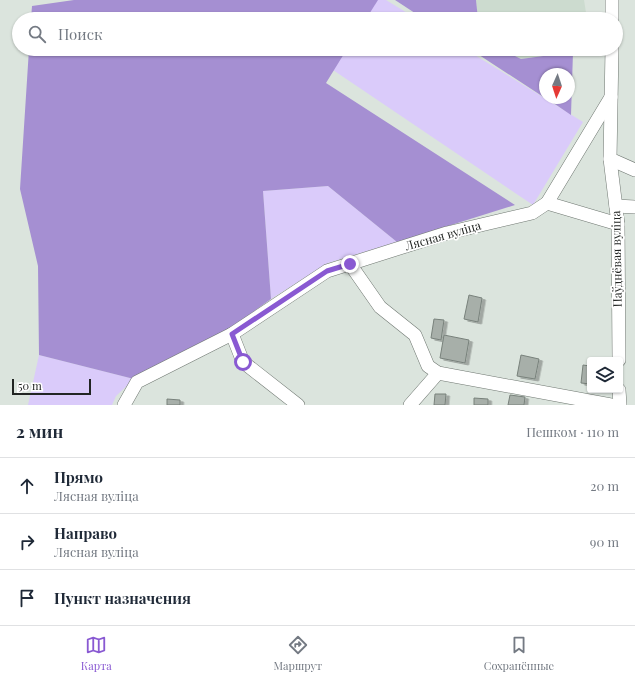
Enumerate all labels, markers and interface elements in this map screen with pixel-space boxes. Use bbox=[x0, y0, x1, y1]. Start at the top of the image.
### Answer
search box bbox=[12, 12, 623, 56]
icon: search bbox=[26, 23, 48, 45]
text: Поиск bbox=[58, 24, 103, 44]
north arrow bbox=[539, 68, 575, 104]
street label: Паўднёвая вуліца bbox=[607, 211, 625, 307]
street label: Лясная вуліца bbox=[402, 217, 482, 254]
route end bbox=[341, 255, 359, 273]
route start bbox=[234, 353, 252, 371]
map controls bbox=[587, 357, 623, 393]
button: layers bbox=[587, 357, 623, 393]
scale bar bbox=[12, 377, 91, 396]
text: 50 m bbox=[18, 378, 42, 393]
text: 2 мин bbox=[16, 420, 63, 442]
text: Пешком · 110 m bbox=[526, 423, 619, 440]
text: Прямо bbox=[54, 467, 103, 487]
icon: ahead bbox=[16, 475, 38, 497]
text: 20 m bbox=[590, 477, 619, 494]
text: Лясная вуліца bbox=[54, 487, 139, 504]
text: Направо bbox=[54, 523, 117, 543]
icon: right bbox=[16, 531, 38, 553]
text: 90 m bbox=[590, 533, 619, 550]
text: Лясная вуліца bbox=[54, 543, 139, 560]
icon: arrive bbox=[16, 587, 38, 609]
text: Пункт назначения bbox=[54, 588, 191, 608]
tab: Карта bbox=[81, 634, 112, 673]
tab: Маршрут bbox=[274, 634, 322, 673]
tab: Сохранённые bbox=[484, 634, 554, 673]

